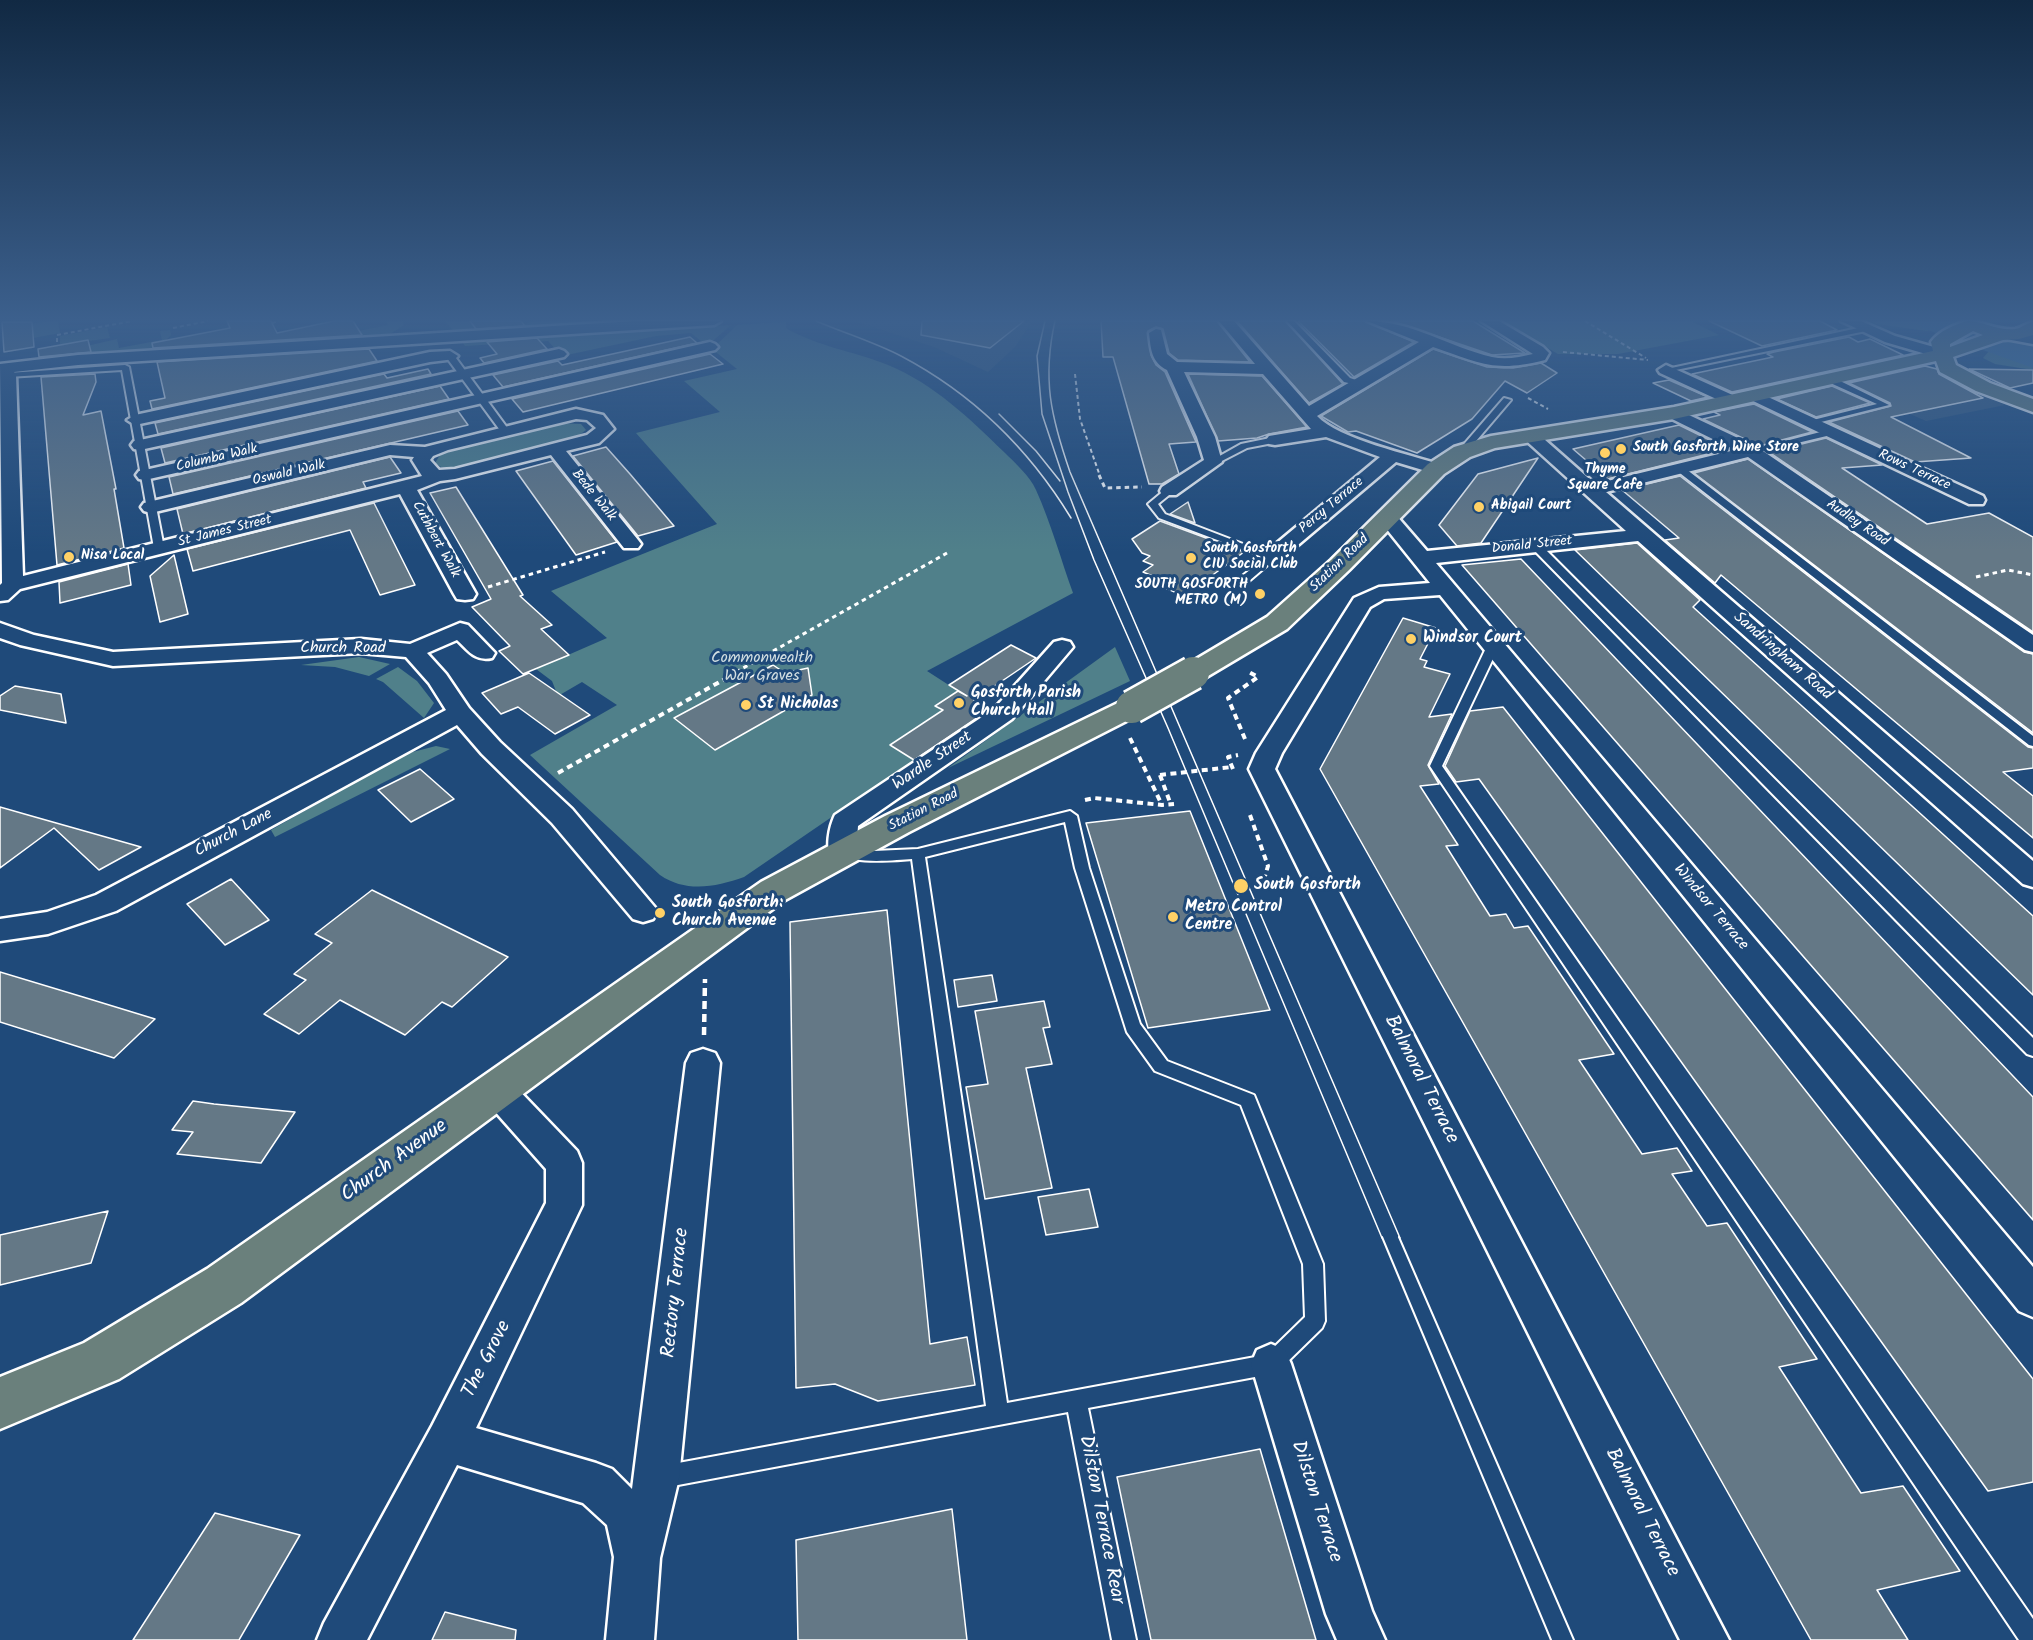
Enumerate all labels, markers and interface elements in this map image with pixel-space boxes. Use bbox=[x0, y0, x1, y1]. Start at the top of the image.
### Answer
street label: Columba Walk bbox=[175, 441, 259, 477]
place label: South Gosforth Wine Store bbox=[1633, 441, 1799, 457]
marker: South Gosforth Wine Store bbox=[1614, 442, 1628, 456]
marker: Thyme Square Cafe bbox=[1598, 446, 1612, 460]
street label: Rows Terrace bbox=[1875, 447, 1953, 495]
street label: Oswald Walk bbox=[251, 457, 327, 491]
place label: Thyme Square Cafe bbox=[1568, 463, 1642, 496]
street label: Bede Walk bbox=[567, 467, 619, 525]
street label: Percy Terrace bbox=[1296, 474, 1368, 538]
street label: Audley Road bbox=[1822, 497, 1892, 551]
street label: Cuthbert Walk bbox=[407, 499, 463, 581]
place label: Abigail Court bbox=[1491, 499, 1571, 515]
marker: Abigail Court bbox=[1472, 500, 1486, 514]
street label: St James Street bbox=[176, 512, 274, 552]
street label: Station Road bbox=[1307, 532, 1373, 596]
street label: Donald Street bbox=[1491, 533, 1573, 559]
place label: South Gosforth CIU Social Club bbox=[1203, 542, 1298, 574]
place label: Nisa Local bbox=[81, 549, 144, 565]
marker: Nisa Local bbox=[62, 550, 76, 564]
marker: South Gosforth CIU Social Club bbox=[1184, 551, 1198, 565]
place label: SOUTH GOSFORTH METRO (M) bbox=[1135, 578, 1248, 610]
marker: SOUTH GOSFORTH METRO (M) bbox=[1253, 587, 1267, 601]
street label: Sandringham Road bbox=[1729, 609, 1835, 705]
place label: Windsor Court bbox=[1423, 629, 1522, 649]
marker: Windsor Court bbox=[1404, 632, 1418, 646]
street label: Church Road bbox=[300, 639, 386, 659]
park label: Commonwealth War Graves bbox=[711, 649, 813, 687]
place label: Gosforth Parish Church Hall bbox=[971, 684, 1081, 722]
place label: St Nicholas bbox=[758, 695, 838, 715]
marker: Gosforth Parish Church Hall bbox=[952, 696, 966, 710]
marker: St Nicholas bbox=[739, 698, 753, 712]
street label: Wardle Street bbox=[890, 728, 976, 796]
street label: Station Road bbox=[886, 786, 962, 836]
street label: Church Lane bbox=[192, 806, 276, 862]
street label: Windsor Terrace bbox=[1668, 861, 1752, 955]
place label: South Gosforth bbox=[1254, 876, 1361, 896]
marker: South Gosforth bbox=[1232, 877, 1250, 895]
place label: South Gosforth: Church Avenue bbox=[672, 894, 783, 932]
place label: Metro Control Centre bbox=[1185, 898, 1282, 936]
marker: South Gosforth: Church Avenue bbox=[653, 906, 667, 920]
marker: Metro Control Centre bbox=[1166, 910, 1180, 924]
street label: Balmoral Terrace bbox=[1377, 1012, 1463, 1148]
street label: Church Avenue bbox=[337, 1115, 453, 1209]
street label: Rectory Terrace bbox=[658, 1227, 696, 1359]
street label: The Grove bbox=[458, 1317, 518, 1403]
street label: Dilston Terrace Rear bbox=[1072, 1434, 1128, 1606]
street label: Dilston Terrace bbox=[1284, 1438, 1346, 1566]
street label: Balmoral Terrace bbox=[1598, 1445, 1684, 1581]

